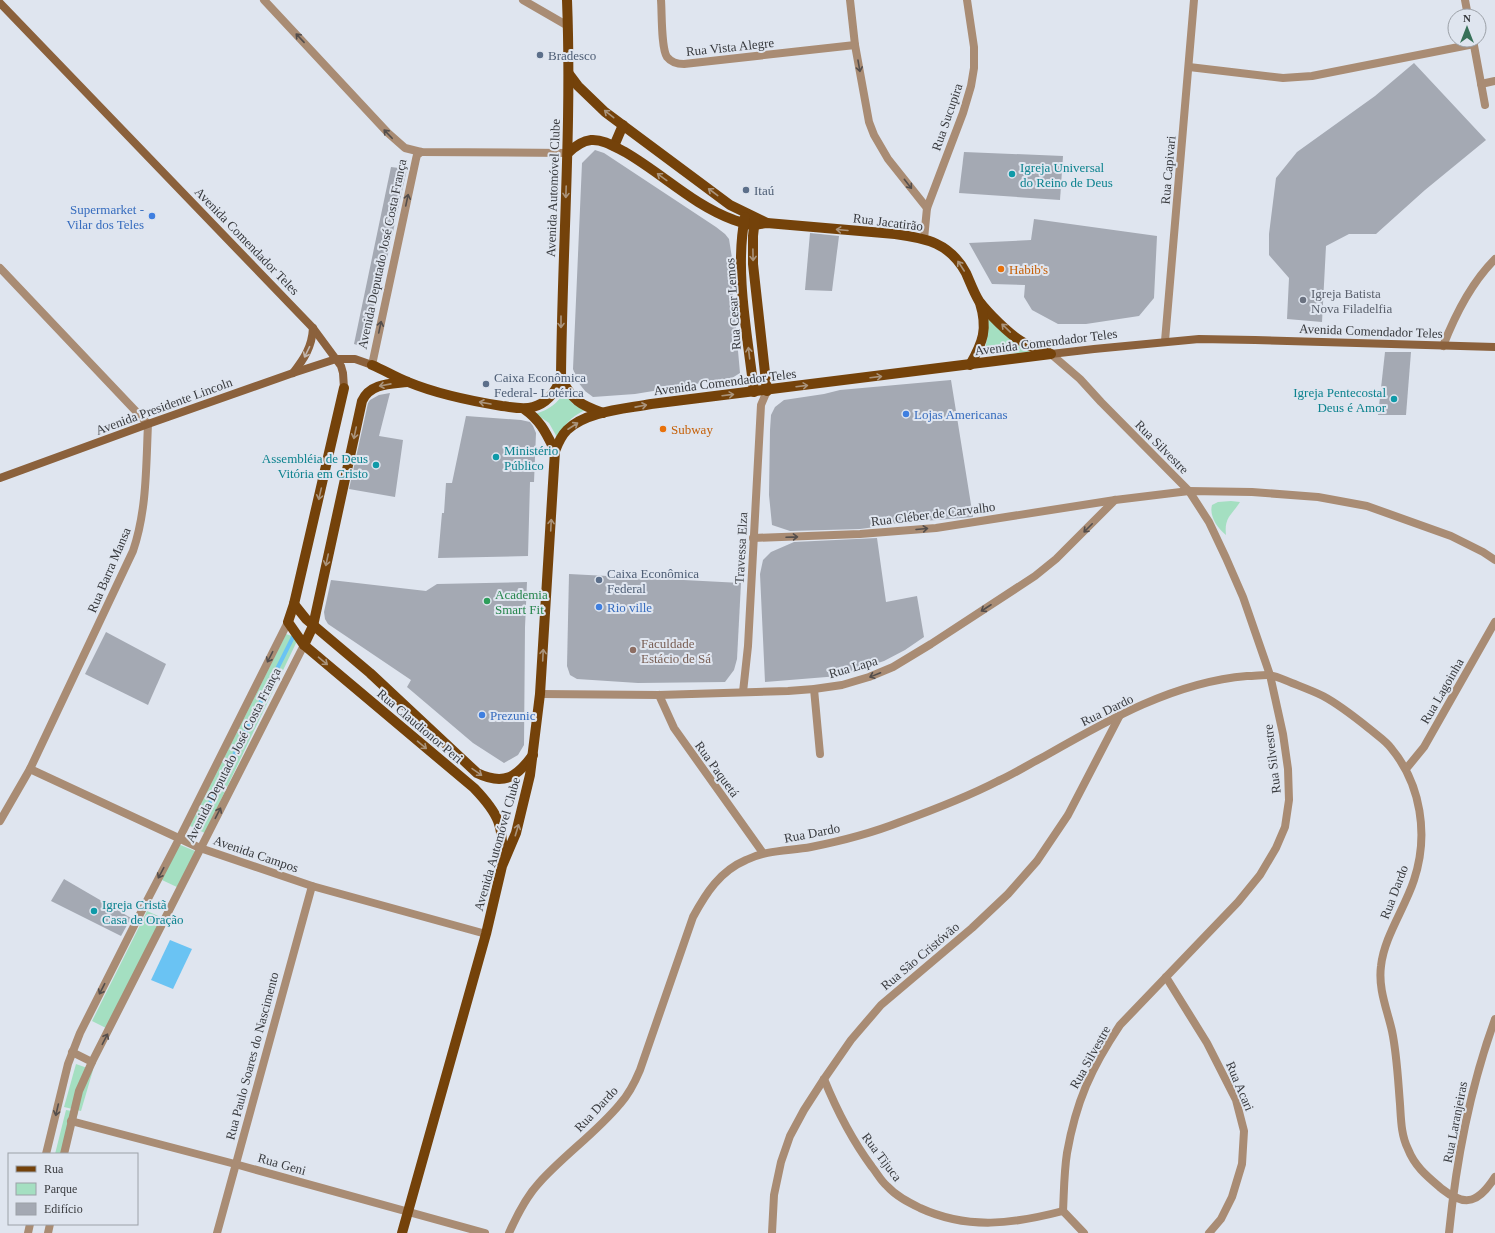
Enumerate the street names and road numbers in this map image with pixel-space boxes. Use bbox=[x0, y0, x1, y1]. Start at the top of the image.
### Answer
street label: Rua Vista Alegre bbox=[685, 35, 775, 59]
street label: Rua Sucupira bbox=[928, 81, 966, 153]
street label: Avenida Automóvel Clube bbox=[543, 118, 563, 257]
street label: Rua Capivari bbox=[1158, 135, 1179, 205]
street label: Avenida Deputado José Costa França bbox=[354, 157, 410, 350]
street label: Avenida Comendador Teles bbox=[192, 184, 302, 298]
street label: Rua Jacatirão bbox=[852, 210, 924, 234]
street label: Rua Cesar Lemos bbox=[722, 257, 744, 351]
street label: Avenida Comendador Teles bbox=[1299, 321, 1443, 341]
street label: Avenida Comendador Teles bbox=[974, 326, 1118, 358]
street label: Avenida Comendador Teles bbox=[653, 366, 797, 398]
street label: Avenida Presidente Lincoln bbox=[94, 374, 235, 438]
street label: Rua Silvestre bbox=[1132, 417, 1192, 477]
street label: Rua Cléber de Carvalho bbox=[870, 499, 996, 529]
street label: Travessa Elza bbox=[732, 511, 750, 584]
street label: Rua Barra Mansa bbox=[84, 525, 134, 615]
street label: Rua Lapa bbox=[827, 653, 879, 681]
street label: Rua Lagoinha bbox=[1417, 655, 1467, 726]
street label: Avenida Deputado José Costa França bbox=[182, 665, 284, 845]
street label: Rua Claudionor Peri bbox=[374, 686, 466, 766]
street label: Rua Dardo bbox=[1078, 691, 1136, 729]
street label: Rua Silvestre bbox=[1260, 723, 1284, 794]
street label: Rua Paquetá bbox=[692, 738, 742, 800]
street label: Avenida Automóvel Clube bbox=[471, 775, 523, 913]
street label: Rua Dardo bbox=[783, 820, 841, 846]
street label: Avenida Campos bbox=[212, 832, 300, 876]
street label: Rua Dardo bbox=[1377, 863, 1411, 921]
street label: Rua São Cristóvão bbox=[878, 919, 962, 993]
street label: Rua Paulo Soares do Nascimento bbox=[222, 970, 282, 1142]
street label: Rua Silvestre bbox=[1067, 1023, 1114, 1091]
street label: Rua Acari bbox=[1223, 1059, 1257, 1113]
street label: Rua Laranjeiras bbox=[1440, 1080, 1470, 1164]
street label: Rua Dardo bbox=[571, 1083, 621, 1135]
street label: Rua Tijuca bbox=[859, 1130, 905, 1184]
street label: Rua Geni bbox=[256, 1150, 308, 1178]

